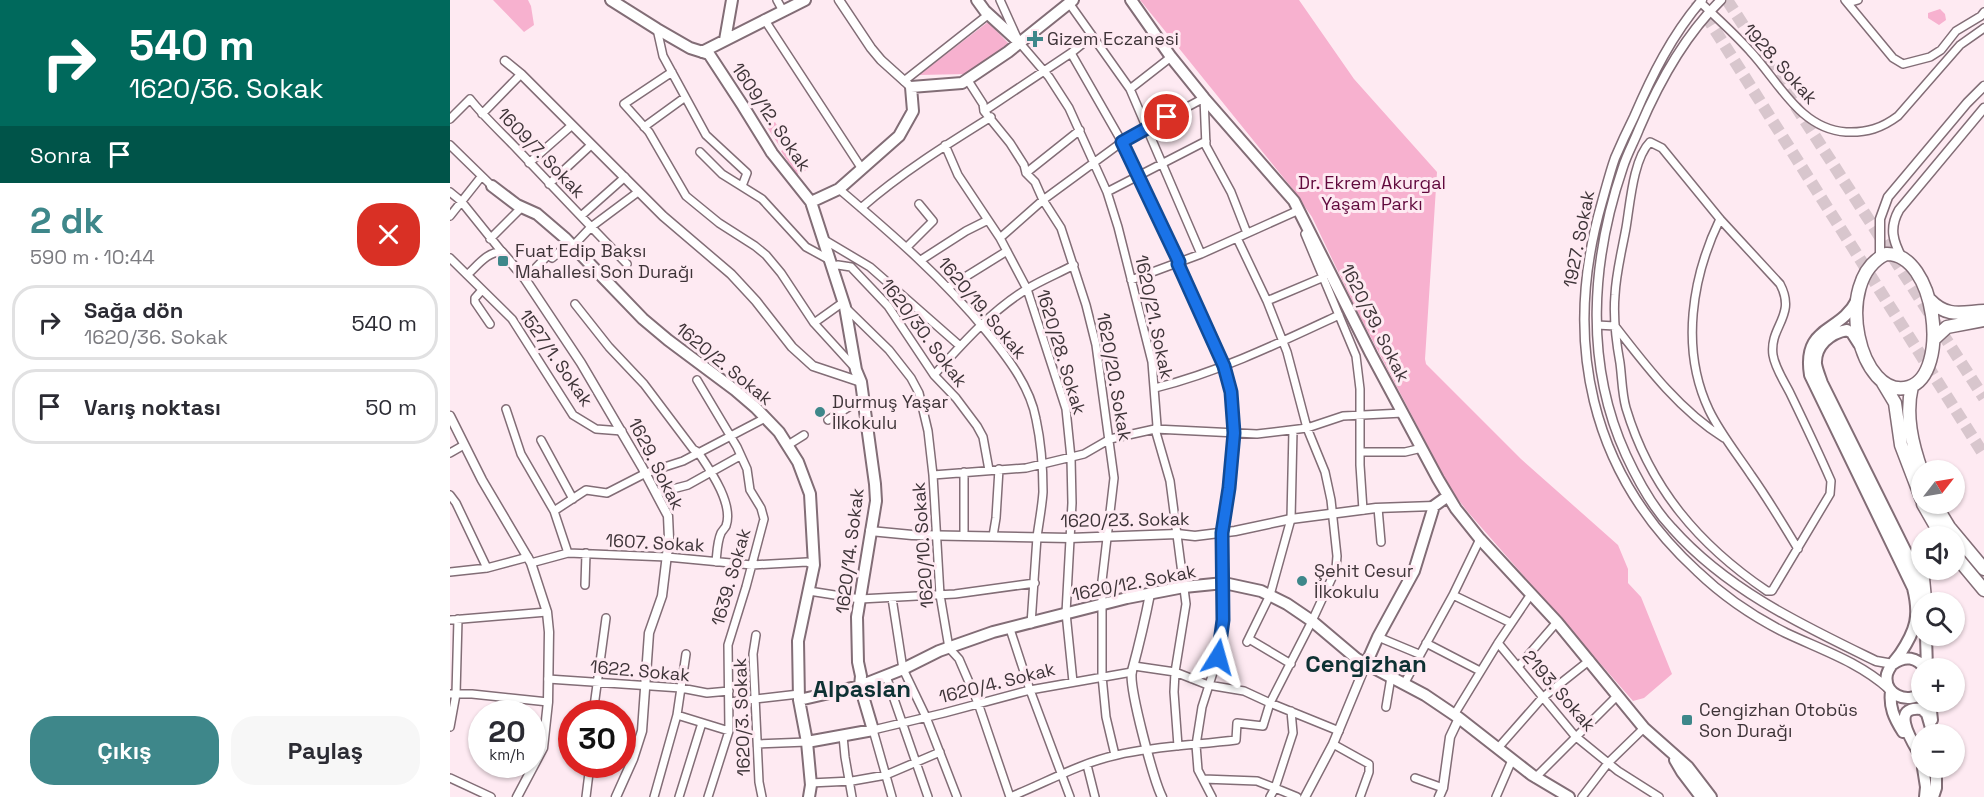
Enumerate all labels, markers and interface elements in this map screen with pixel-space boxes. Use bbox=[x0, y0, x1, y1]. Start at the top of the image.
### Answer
street label: 1928. Sokak bbox=[1738, 18, 1823, 109]
text: 540 m bbox=[129, 19, 255, 72]
icon: right bbox=[30, 24, 108, 102]
place label: Gizem Eczanesi bbox=[1047, 27, 1179, 50]
marker: Gizem Eczanesi bbox=[1028, 32, 1042, 46]
street label: 1609/12. Sokak bbox=[727, 58, 816, 176]
text: 1620/36. Sokak bbox=[129, 71, 323, 106]
pin bbox=[1141, 91, 1192, 142]
icon: arrive bbox=[1150, 100, 1183, 133]
street label: 1609/7. Sokak bbox=[492, 103, 590, 203]
icon: arrive bbox=[103, 138, 136, 171]
text: Sonra bbox=[30, 141, 91, 169]
park label: Dr. Ekrem Akurgal Yaşam Parkı bbox=[1298, 171, 1446, 215]
street label: 1927. Sokak bbox=[1558, 188, 1599, 289]
text: 2 dk bbox=[30, 198, 104, 244]
button: close bbox=[357, 203, 420, 266]
place label: Fuat Edip Baksı Mahallesi Son Durağı bbox=[515, 239, 694, 283]
text: 590 m · 10:44 bbox=[30, 244, 155, 270]
street label: 1620/19. Sokak bbox=[933, 252, 1032, 364]
street label: 1620/21. Sokak bbox=[1130, 253, 1179, 381]
marker: Fuat Edip Baksı Mahallesi Son Durağı bbox=[496, 254, 510, 268]
street label: 1620/39. Sokak bbox=[1336, 260, 1415, 386]
street label: 1620/30. Sokak bbox=[876, 274, 973, 392]
street label: 1620/28. Sokak bbox=[1031, 286, 1092, 418]
text: Sağa dön bbox=[84, 296, 183, 324]
street label: 1527/1. Sokak bbox=[514, 305, 599, 411]
icon: right bbox=[33, 306, 66, 339]
text: 540 m bbox=[351, 309, 417, 337]
street label: 1620/20. Sokak bbox=[1092, 311, 1137, 443]
street label: 1620/2. Sokak bbox=[671, 317, 778, 410]
text: 1620/36. Sokak bbox=[84, 324, 228, 350]
icon: arrive bbox=[33, 390, 66, 423]
place label: Durmuş Yaşar İlkokulu bbox=[832, 390, 949, 434]
text: Varış noktası bbox=[84, 393, 221, 421]
text: 50 m bbox=[365, 393, 417, 421]
marker: Durmuş Yaşar İlkokulu bbox=[813, 405, 827, 419]
street label: 1629. Sokak bbox=[623, 414, 690, 514]
north arrow bbox=[1911, 460, 1965, 514]
map controls bbox=[1911, 460, 1965, 778]
street label: 1620/10. Sokak bbox=[907, 481, 938, 609]
street label: 1620/14. Sokak bbox=[830, 486, 869, 615]
street label: 1620/23. Sokak bbox=[1060, 507, 1190, 532]
street label: 1639. Sokak bbox=[706, 525, 756, 628]
button: sound bbox=[1911, 526, 1965, 580]
street label: 1607. Sokak bbox=[605, 528, 705, 557]
street label: 1620/12. Sokak bbox=[1070, 559, 1198, 606]
place label: Şehit Cesur İlkokulu bbox=[1314, 559, 1414, 603]
marker: Şehit Cesur İlkokulu bbox=[1295, 574, 1309, 588]
button: search bbox=[1911, 592, 1965, 646]
position arrow bbox=[1186, 625, 1250, 689]
street label: 2193. Sokak bbox=[1518, 645, 1601, 736]
district label: Cengizhan bbox=[1305, 648, 1427, 679]
street label: 1622. Sokak bbox=[589, 655, 691, 686]
street label: 1620/3. Sokak bbox=[728, 657, 755, 777]
street label: 1620/4. Sokak bbox=[936, 657, 1058, 708]
button: + bbox=[1911, 658, 1965, 712]
district label: Alpaslan bbox=[813, 673, 911, 704]
place label: Cengizhan Otobüs Son Durağı bbox=[1699, 698, 1858, 742]
speed limit sign: 30 bbox=[558, 700, 636, 778]
text: 20 bbox=[488, 712, 526, 751]
marker: Cengizhan Otobüs Son Durağı bbox=[1680, 713, 1694, 727]
button: Çıkış bbox=[30, 716, 219, 785]
button: Paylaş bbox=[231, 716, 420, 785]
button: − bbox=[1911, 724, 1965, 778]
text: km/h bbox=[489, 745, 525, 764]

